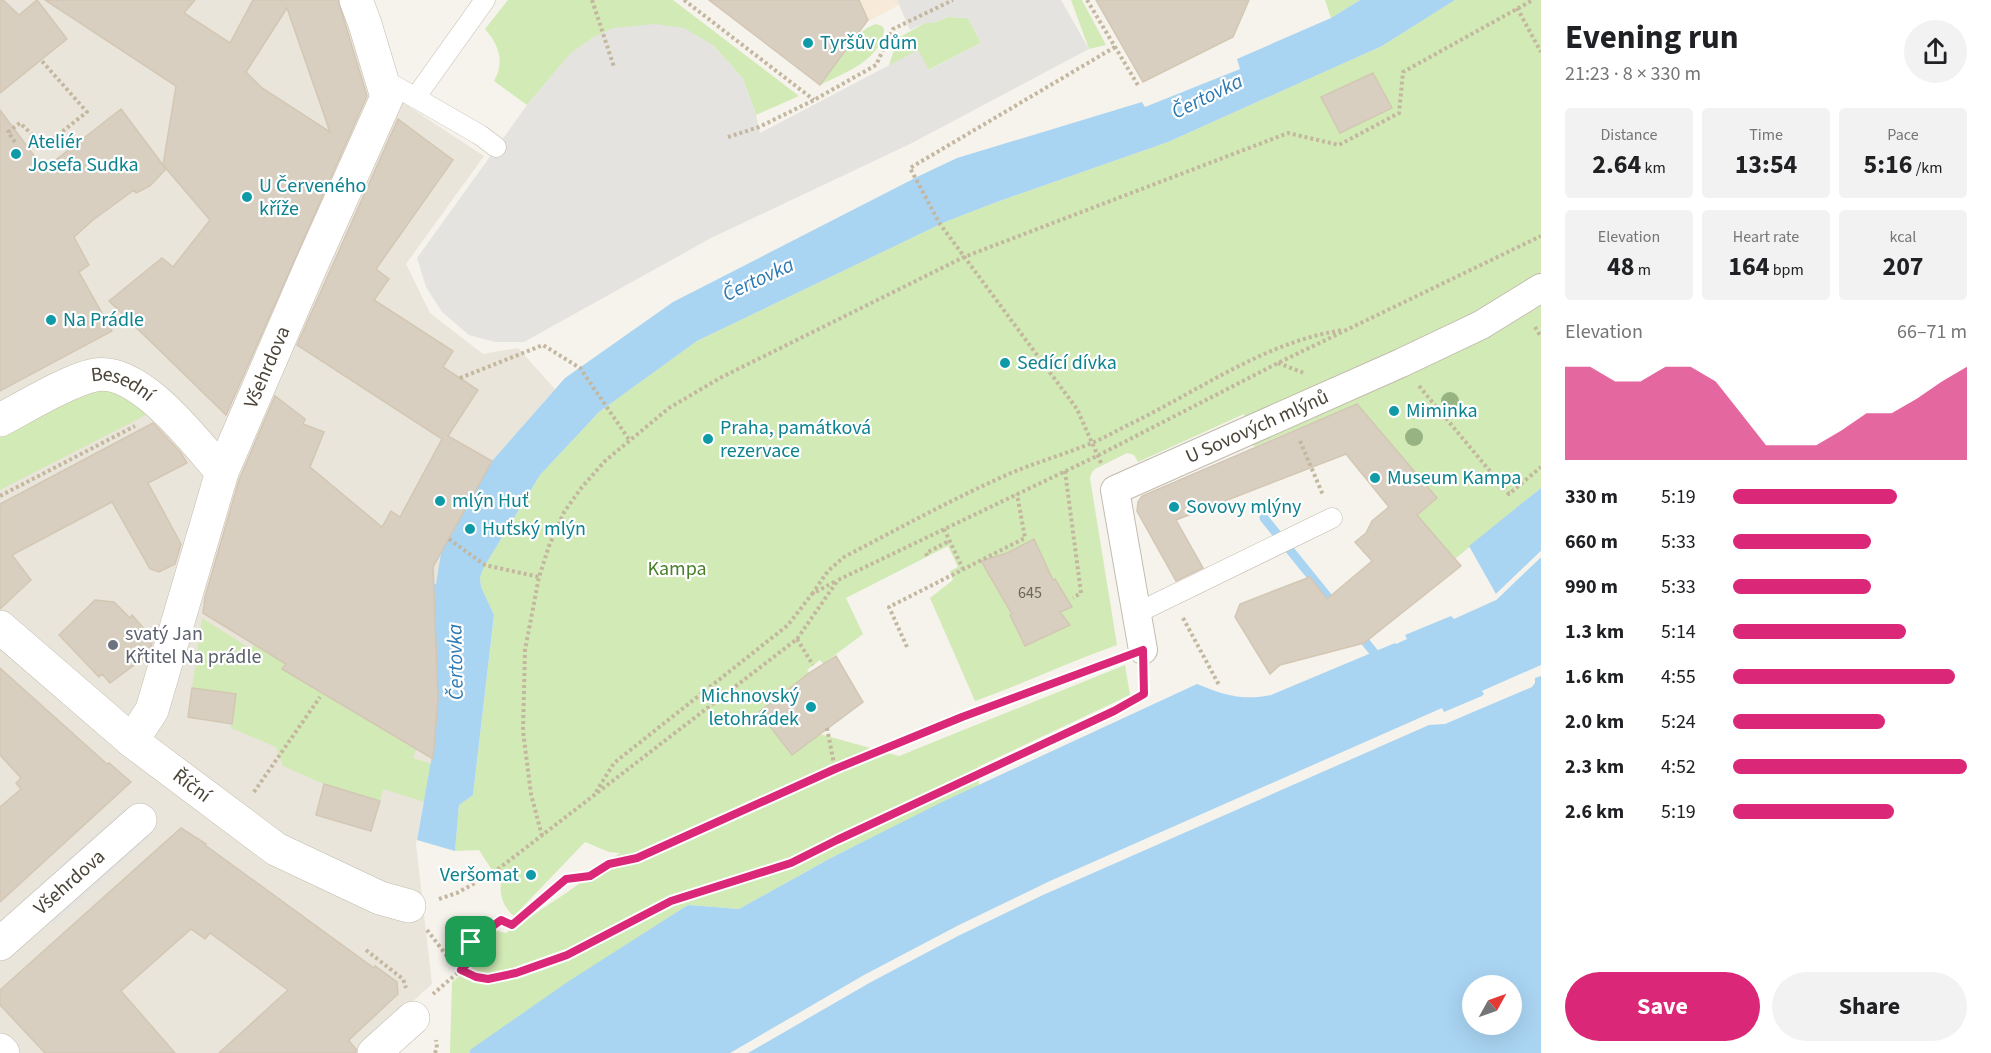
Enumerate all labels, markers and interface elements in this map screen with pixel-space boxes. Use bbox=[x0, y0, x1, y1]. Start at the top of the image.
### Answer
text: Evening run bbox=[1565, 14, 1739, 61]
button: share bbox=[1904, 20, 1967, 83]
place label: Tyršův dům bbox=[820, 29, 917, 57]
marker: Tyršův dům bbox=[801, 36, 815, 50]
text: 21:23 · 8 × 330 m bbox=[1565, 60, 1701, 88]
water label: Čertovka bbox=[1166, 66, 1248, 126]
text: Distance bbox=[1601, 124, 1657, 146]
text: Time bbox=[1749, 124, 1783, 146]
text: Pace bbox=[1887, 124, 1919, 146]
place label: Ateliér Josefa Sudka bbox=[28, 128, 139, 179]
text: 2.64 bbox=[1592, 146, 1641, 183]
text: 13:54 bbox=[1735, 146, 1797, 183]
text: 5:16 bbox=[1864, 146, 1913, 183]
marker: Ateliér Josefa Sudka bbox=[9, 147, 23, 161]
text: km bbox=[1641, 157, 1666, 179]
text: /km bbox=[1913, 157, 1942, 179]
place label: U Červeného kříže bbox=[259, 172, 366, 223]
marker: U Červeného kříže bbox=[240, 190, 254, 204]
text: Elevation bbox=[1598, 226, 1660, 248]
text: Heart rate bbox=[1733, 226, 1799, 248]
text: kcal bbox=[1890, 226, 1916, 248]
text: 48 bbox=[1607, 248, 1635, 285]
text: 164 bbox=[1728, 248, 1769, 285]
text: 207 bbox=[1882, 248, 1924, 285]
water label: Čertovka bbox=[717, 249, 799, 309]
text: m bbox=[1635, 259, 1651, 281]
text: bpm bbox=[1769, 259, 1804, 281]
place label: Na Prádle bbox=[63, 306, 144, 334]
marker: Na Prádle bbox=[44, 313, 58, 327]
text: Elevation bbox=[1565, 318, 1643, 346]
text: 66–71 m bbox=[1897, 318, 1967, 346]
street label: Všehrdova bbox=[237, 322, 297, 413]
place label: Sedící dívka bbox=[1017, 349, 1117, 377]
marker: Sedící dívka bbox=[998, 356, 1012, 370]
street label: Besední bbox=[89, 360, 161, 409]
street label: U Sovových mlýnů bbox=[1181, 383, 1333, 471]
place label: Miminka bbox=[1406, 397, 1478, 425]
marker: Miminka bbox=[1387, 404, 1401, 418]
place label: Praha, památková rezervace bbox=[720, 414, 871, 465]
marker: Praha, památková rezervace bbox=[701, 432, 715, 446]
place label: Museum Kampa bbox=[1387, 464, 1521, 492]
marker: Museum Kampa bbox=[1368, 471, 1382, 485]
text: 330 m bbox=[1565, 483, 1618, 511]
text: 5:19 bbox=[1661, 483, 1696, 511]
place label: mlýn Huť bbox=[452, 487, 529, 515]
place label: Sovovy mlýny bbox=[1186, 493, 1302, 521]
marker: mlýn Huť bbox=[433, 494, 447, 508]
marker: Sovovy mlýny bbox=[1167, 500, 1181, 514]
place label: Huťský mlýn bbox=[482, 515, 586, 543]
marker: Huťský mlýn bbox=[463, 522, 477, 536]
text: 660 m bbox=[1565, 528, 1618, 556]
text: 5:33 bbox=[1661, 528, 1696, 556]
park label: Kampa bbox=[647, 555, 707, 583]
text: 990 m bbox=[1565, 573, 1618, 601]
text: 5:33 bbox=[1661, 573, 1696, 601]
house number: 645 bbox=[1018, 582, 1042, 604]
text: 1.3 km bbox=[1565, 618, 1624, 646]
text: 5:14 bbox=[1661, 618, 1696, 646]
place label: svatý Jan Křtitel Na prádle bbox=[125, 620, 262, 671]
water label: Čertovka bbox=[439, 624, 471, 700]
marker: svatý Jan Křtitel Na prádle bbox=[106, 638, 120, 652]
text: 1.6 km bbox=[1565, 663, 1624, 691]
text: 4:55 bbox=[1661, 663, 1696, 691]
place label: Michnovský letohrádek bbox=[701, 682, 800, 733]
marker: Michnovský letohrádek bbox=[804, 700, 818, 714]
text: 2.0 km bbox=[1565, 708, 1624, 736]
text: 5:24 bbox=[1661, 708, 1696, 736]
text: 2.3 km bbox=[1565, 753, 1624, 781]
text: 4:52 bbox=[1661, 753, 1696, 781]
street label: Říční bbox=[167, 762, 217, 810]
text: 2.6 km bbox=[1565, 798, 1624, 826]
text: 5:19 bbox=[1661, 798, 1696, 826]
street label: Všehrdova bbox=[28, 843, 111, 922]
place label: Veršomat bbox=[440, 861, 519, 889]
marker: Veršomat bbox=[524, 868, 538, 882]
pin bbox=[445, 916, 496, 967]
icon: arrive bbox=[454, 925, 487, 958]
button: Save bbox=[1565, 972, 1760, 1041]
button: Share bbox=[1772, 972, 1967, 1041]
north arrow bbox=[1462, 975, 1522, 1035]
map controls bbox=[1462, 975, 1522, 1035]

